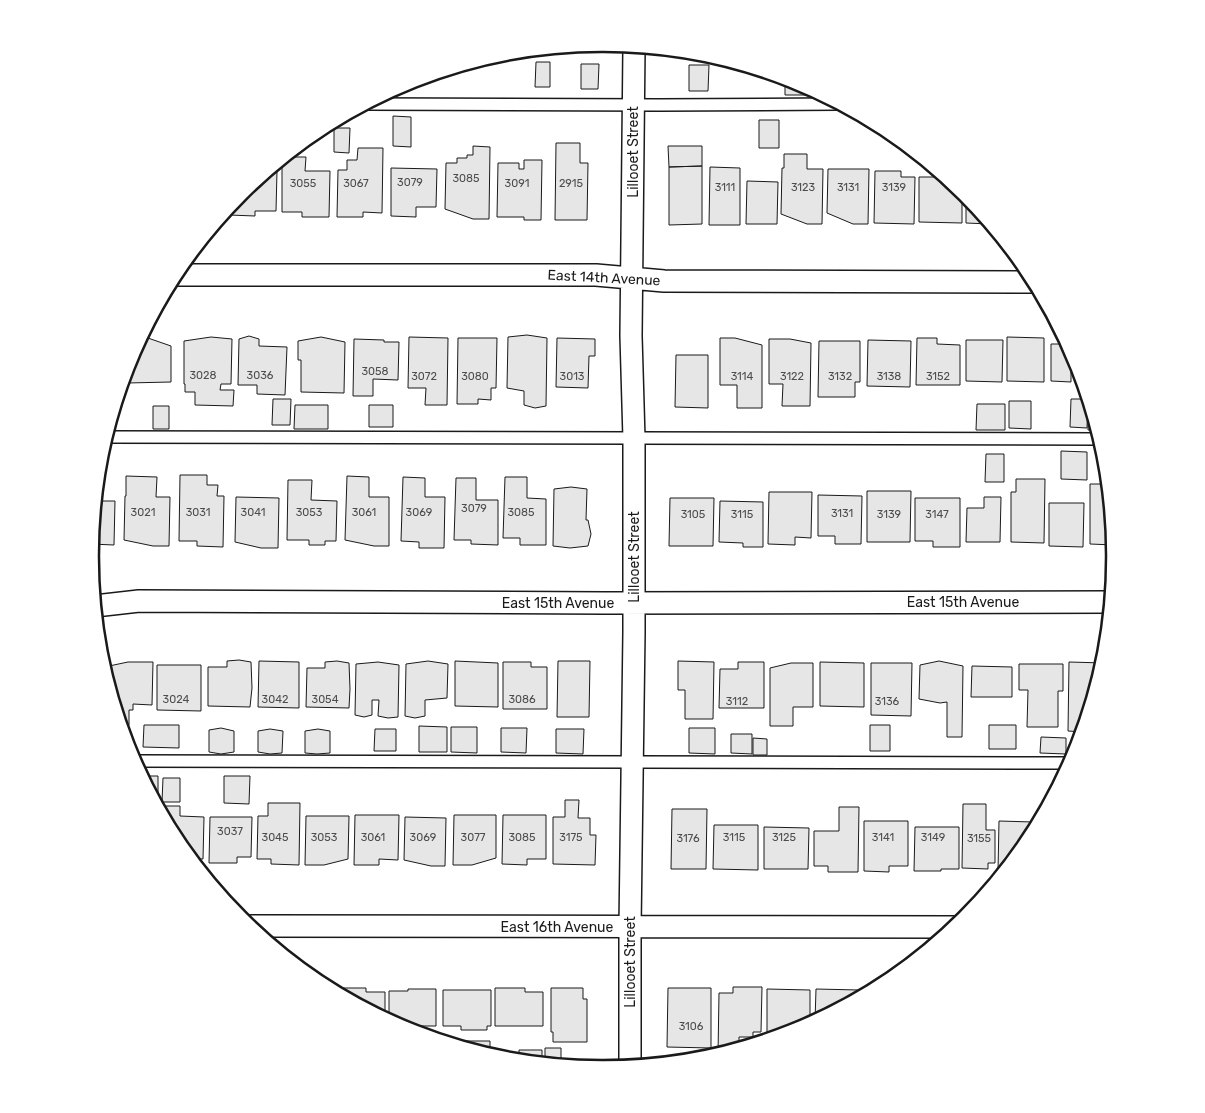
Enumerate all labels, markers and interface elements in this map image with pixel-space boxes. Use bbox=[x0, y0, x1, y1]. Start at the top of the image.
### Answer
street label: Lillooet Street bbox=[625, 106, 642, 198]
house number: 3085 bbox=[452, 172, 480, 185]
house number: 3079 bbox=[397, 176, 423, 189]
house number: 3055 bbox=[290, 177, 317, 190]
house number: 3067 bbox=[343, 177, 369, 190]
house number: 3091 bbox=[505, 177, 529, 190]
house number: 2915 bbox=[559, 177, 584, 190]
house number: 3111 bbox=[715, 181, 735, 194]
house number: 3123 bbox=[791, 181, 815, 194]
house number: 3131 bbox=[837, 181, 859, 194]
house number: 3139 bbox=[882, 181, 906, 194]
street label: East 14th Avenue bbox=[547, 267, 661, 289]
house number: 3058 bbox=[361, 365, 389, 378]
house number: 3028 bbox=[189, 369, 217, 382]
house number: 3036 bbox=[247, 369, 274, 382]
house number: 3072 bbox=[411, 370, 437, 383]
house number: 3080 bbox=[461, 370, 489, 383]
house number: 3013 bbox=[560, 370, 585, 383]
house number: 3114 bbox=[731, 370, 753, 383]
house number: 3122 bbox=[780, 370, 804, 383]
house number: 3132 bbox=[828, 370, 852, 383]
house number: 3138 bbox=[877, 370, 901, 383]
house number: 3152 bbox=[926, 370, 950, 383]
house number: 3079 bbox=[461, 502, 487, 515]
house number: 3021 bbox=[131, 506, 155, 519]
house number: 3031 bbox=[186, 506, 210, 519]
house number: 3041 bbox=[241, 506, 265, 519]
house number: 3053 bbox=[296, 506, 323, 519]
house number: 3061 bbox=[352, 506, 376, 519]
house number: 3069 bbox=[406, 506, 432, 519]
house number: 3085 bbox=[507, 506, 535, 519]
house number: 3131 bbox=[831, 507, 853, 520]
house number: 3105 bbox=[681, 508, 706, 521]
house number: 3115 bbox=[731, 508, 754, 521]
house number: 3139 bbox=[877, 508, 901, 521]
house number: 3147 bbox=[925, 508, 949, 521]
street label: Lillooet Street bbox=[626, 511, 643, 603]
street label: East 15th Avenue bbox=[907, 594, 1019, 611]
street label: East 15th Avenue bbox=[502, 595, 614, 612]
house number: 3024 bbox=[163, 693, 190, 706]
house number: 3042 bbox=[262, 693, 288, 706]
house number: 3054 bbox=[312, 693, 339, 706]
house number: 3086 bbox=[508, 693, 536, 706]
house number: 3112 bbox=[726, 695, 748, 708]
house number: 3136 bbox=[875, 695, 900, 708]
house number: 3037 bbox=[217, 825, 243, 838]
house number: 3045 bbox=[262, 831, 289, 844]
house number: 3053 bbox=[311, 831, 338, 844]
house number: 3061 bbox=[361, 831, 385, 844]
house number: 3069 bbox=[410, 831, 436, 844]
house number: 3077 bbox=[461, 831, 486, 844]
house number: 3085 bbox=[508, 831, 536, 844]
house number: 3175 bbox=[559, 831, 583, 844]
house number: 3115 bbox=[723, 831, 746, 844]
house number: 3125 bbox=[772, 831, 797, 844]
house number: 3141 bbox=[872, 831, 894, 844]
house number: 3149 bbox=[921, 831, 945, 844]
house number: 3176 bbox=[676, 832, 700, 845]
house number: 3155 bbox=[967, 832, 992, 845]
street label: Lillooet Street bbox=[622, 916, 639, 1008]
street label: East 16th Avenue bbox=[501, 919, 614, 936]
house number: 3106 bbox=[679, 1020, 704, 1033]

